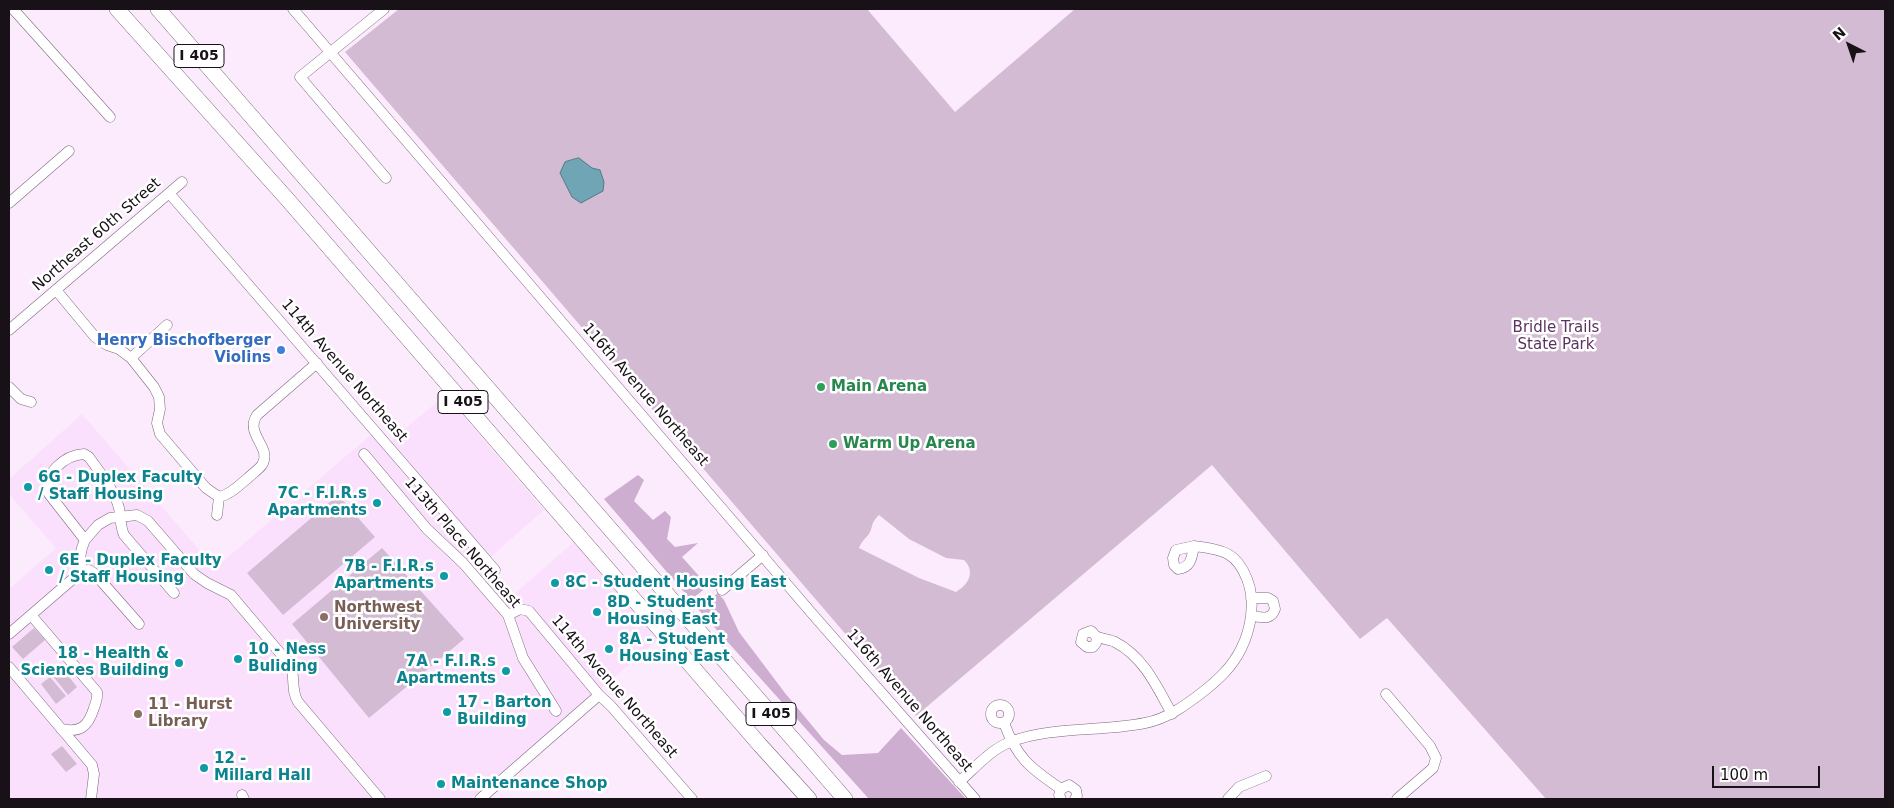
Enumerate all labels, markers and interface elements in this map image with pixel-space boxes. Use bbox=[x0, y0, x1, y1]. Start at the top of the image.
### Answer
north arrow bbox=[1824, 20, 1874, 70]
text: N bbox=[1829, 24, 1849, 44]
road number: I 405 bbox=[174, 44, 224, 68]
street label: Northeast 60th Street bbox=[29, 175, 165, 295]
street label: 114th Avenue Northeast bbox=[277, 296, 411, 446]
park label: Bridle Trails State Park bbox=[1513, 319, 1599, 354]
street label: 116th Avenue Northeast bbox=[578, 320, 712, 470]
place label: Henry Bischofberger Violins bbox=[97, 332, 271, 367]
marker: Henry Bischofberger Violins bbox=[275, 344, 287, 356]
place label: Main Arena bbox=[831, 378, 927, 396]
marker: Main Arena bbox=[815, 381, 827, 393]
road number: I 405 bbox=[438, 391, 488, 414]
place label: Warm Up Arena bbox=[843, 435, 976, 453]
marker: Warm Up Arena bbox=[827, 438, 839, 450]
place label: 6G - Duplex Faculty / Staff Housing bbox=[38, 469, 203, 504]
street label: 113th Place Northeast bbox=[400, 474, 524, 612]
marker: 6G - Duplex Faculty / Staff Housing bbox=[22, 481, 34, 493]
place label: 7C - F.I.R.s Apartments bbox=[267, 485, 367, 520]
marker: 7C - F.I.R.s Apartments bbox=[371, 497, 383, 509]
place label: 6E - Duplex Faculty / Staff Housing bbox=[59, 552, 222, 587]
place label: 7B - F.I.R.s Apartments bbox=[334, 558, 434, 593]
marker: 6E - Duplex Faculty / Staff Housing bbox=[43, 564, 55, 576]
marker: 7B - F.I.R.s Apartments bbox=[438, 570, 450, 582]
place label: 8C - Student Housing East bbox=[565, 574, 786, 592]
marker: 8C - Student Housing East bbox=[549, 577, 561, 589]
place label: 8D - Student Housing East bbox=[607, 594, 718, 629]
place label: Northwest University bbox=[334, 599, 422, 634]
marker: 8D - Student Housing East bbox=[591, 606, 603, 618]
marker: Northwest University bbox=[318, 611, 330, 623]
street label: 114th Avenue Northeast bbox=[547, 612, 681, 762]
street label: 116th Avenue Northeast bbox=[842, 626, 976, 776]
place label: 8A - Student Housing East bbox=[619, 631, 730, 666]
place label: 10 - Ness Buliding bbox=[248, 641, 326, 676]
marker: 8A - Student Housing East bbox=[603, 643, 615, 655]
place label: 18 - Health & Sciences Building bbox=[20, 645, 169, 680]
marker: 10 - Ness Buliding bbox=[232, 653, 244, 665]
place label: 7A - F.I.R.s Apartments bbox=[396, 653, 496, 688]
marker: 18 - Health & Sciences Building bbox=[173, 657, 185, 669]
marker: 7A - F.I.R.s Apartments bbox=[500, 665, 512, 677]
place label: 17 - Barton Building bbox=[457, 694, 552, 729]
place label: 11 - Hurst Library bbox=[148, 696, 232, 731]
road number: I 405 bbox=[746, 702, 796, 726]
marker: 17 - Barton Building bbox=[441, 706, 453, 718]
marker: 11 - Hurst Library bbox=[132, 708, 144, 720]
place label: 12 - Millard Hall bbox=[214, 750, 311, 785]
scale bar bbox=[1714, 756, 1822, 788]
marker: 12 - Millard Hall bbox=[198, 762, 210, 774]
text: 100 m bbox=[1720, 766, 1768, 784]
place label: Maintenance Shop bbox=[451, 775, 608, 793]
marker: Maintenance Shop bbox=[435, 778, 447, 790]

